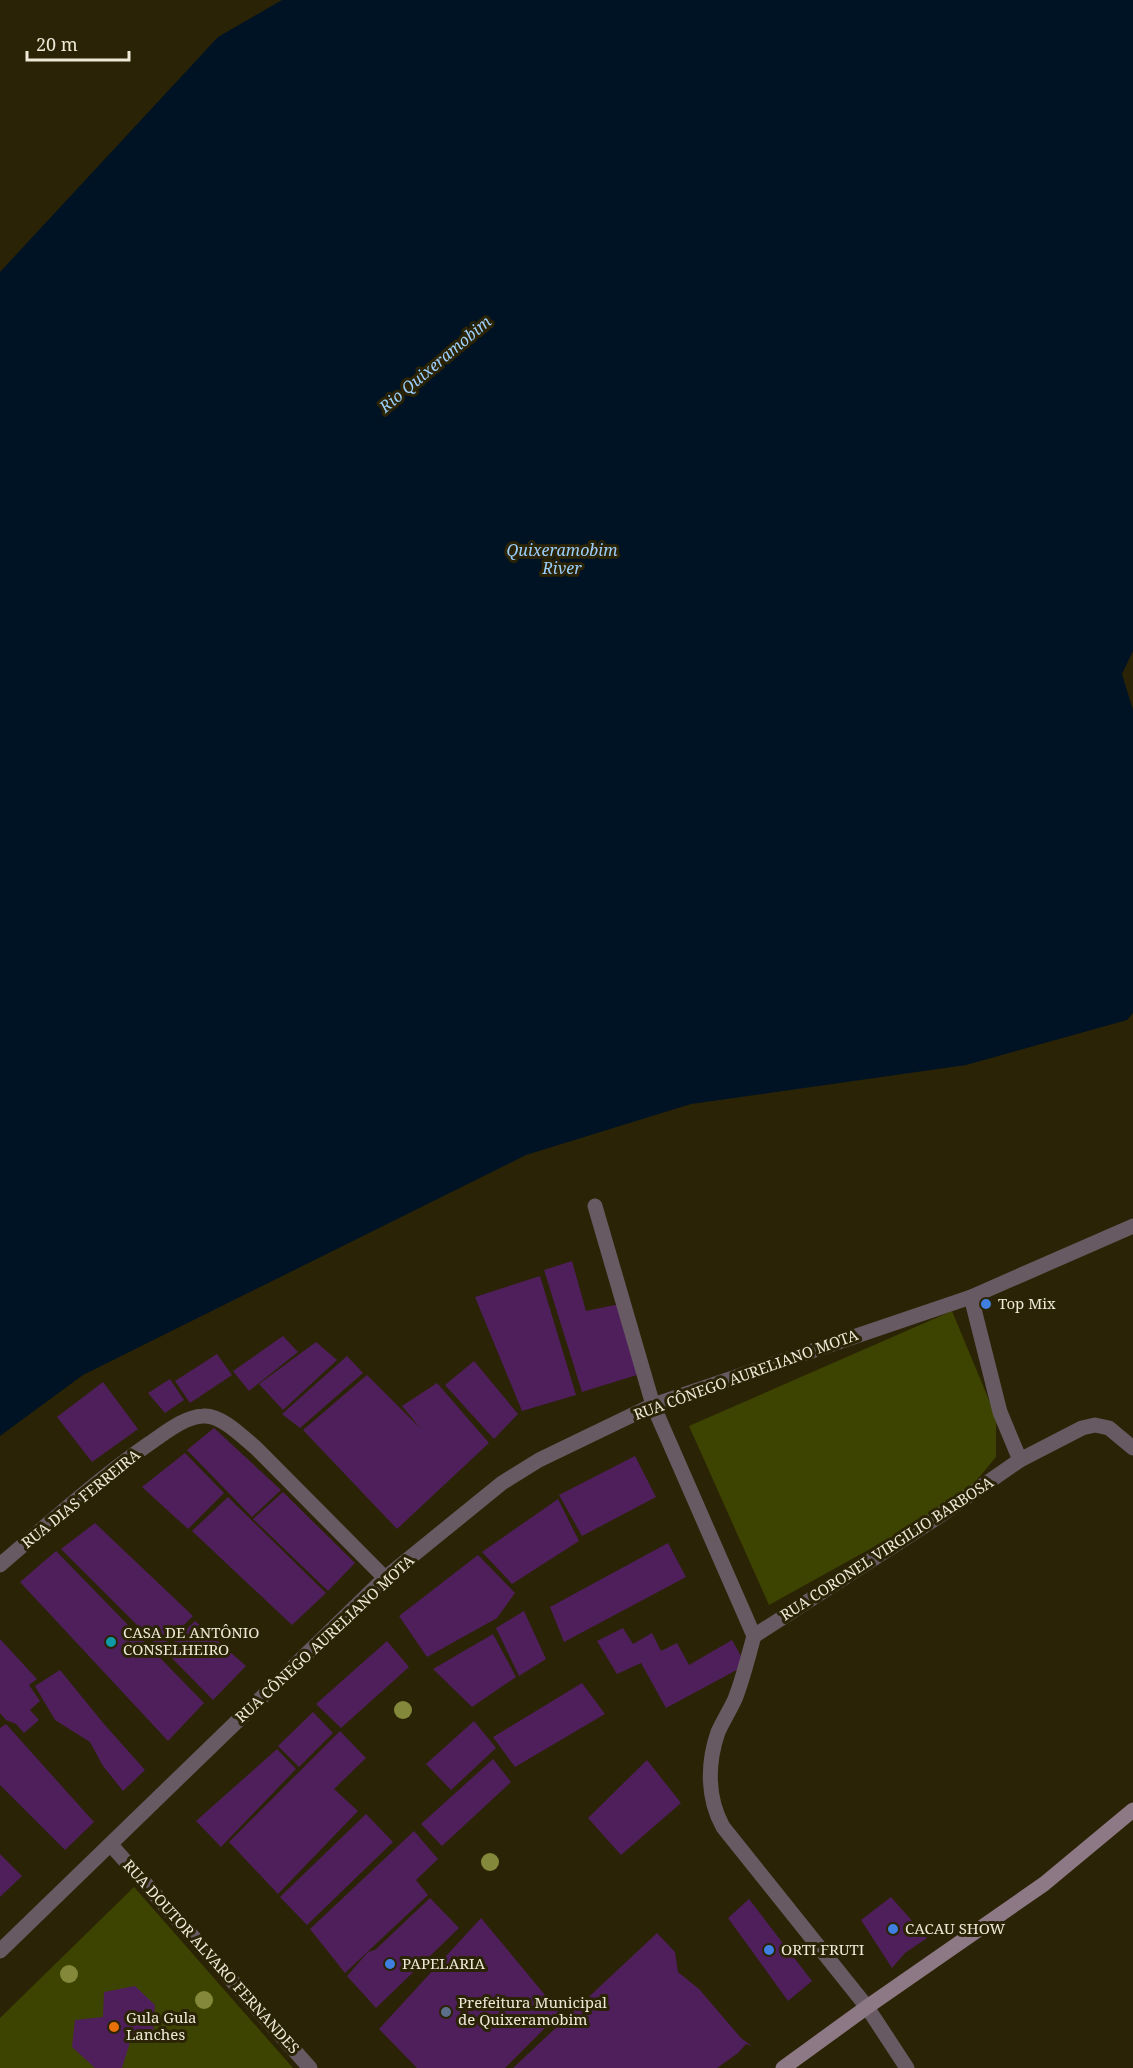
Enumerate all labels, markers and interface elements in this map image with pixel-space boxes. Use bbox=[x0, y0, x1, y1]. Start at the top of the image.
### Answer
scale bar bbox=[27, 24, 129, 62]
text: 20 m bbox=[36, 32, 78, 56]
water label: Rio Quixeramobim bbox=[374, 310, 496, 418]
water label: Quixeramobim River bbox=[506, 539, 618, 579]
place label: Top Mix bbox=[998, 1293, 1056, 1313]
marker: Top Mix bbox=[979, 1297, 993, 1311]
street label: RUA CÔNEGO AURELIANO MOTA bbox=[631, 1324, 861, 1424]
street label: RUA DIAS FERREIRA bbox=[17, 1444, 144, 1552]
street label: RUA CORONEL VIRGILIO BARBOSA bbox=[776, 1471, 997, 1625]
street label: RUA CÔNEGO AURELIANO MOTA bbox=[231, 1550, 418, 1727]
place label: CASA DE ANTÔNIO CONSELHEIRO bbox=[123, 1622, 259, 1659]
marker: CASA DE ANTÔNIO CONSELHEIRO bbox=[104, 1635, 118, 1649]
street label: RUA DOUTOR ALVARO FERNANDES bbox=[119, 1855, 304, 2058]
place label: CACAU SHOW bbox=[905, 1918, 1006, 1938]
marker: CACAU SHOW bbox=[886, 1922, 900, 1936]
place label: ORTI FRUTI bbox=[781, 1939, 864, 1959]
marker: ORTI FRUTI bbox=[762, 1943, 776, 1957]
place label: PAPELARIA bbox=[402, 1953, 486, 1973]
marker: PAPELARIA bbox=[383, 1957, 397, 1971]
place label: Prefeitura Municipal de Quixeramobim bbox=[458, 1992, 607, 2029]
marker: Prefeitura Municipal de Quixeramobim bbox=[439, 2005, 453, 2019]
place label: Gula Gula Lanches bbox=[126, 2007, 197, 2044]
marker: Gula Gula Lanches bbox=[107, 2020, 121, 2034]

